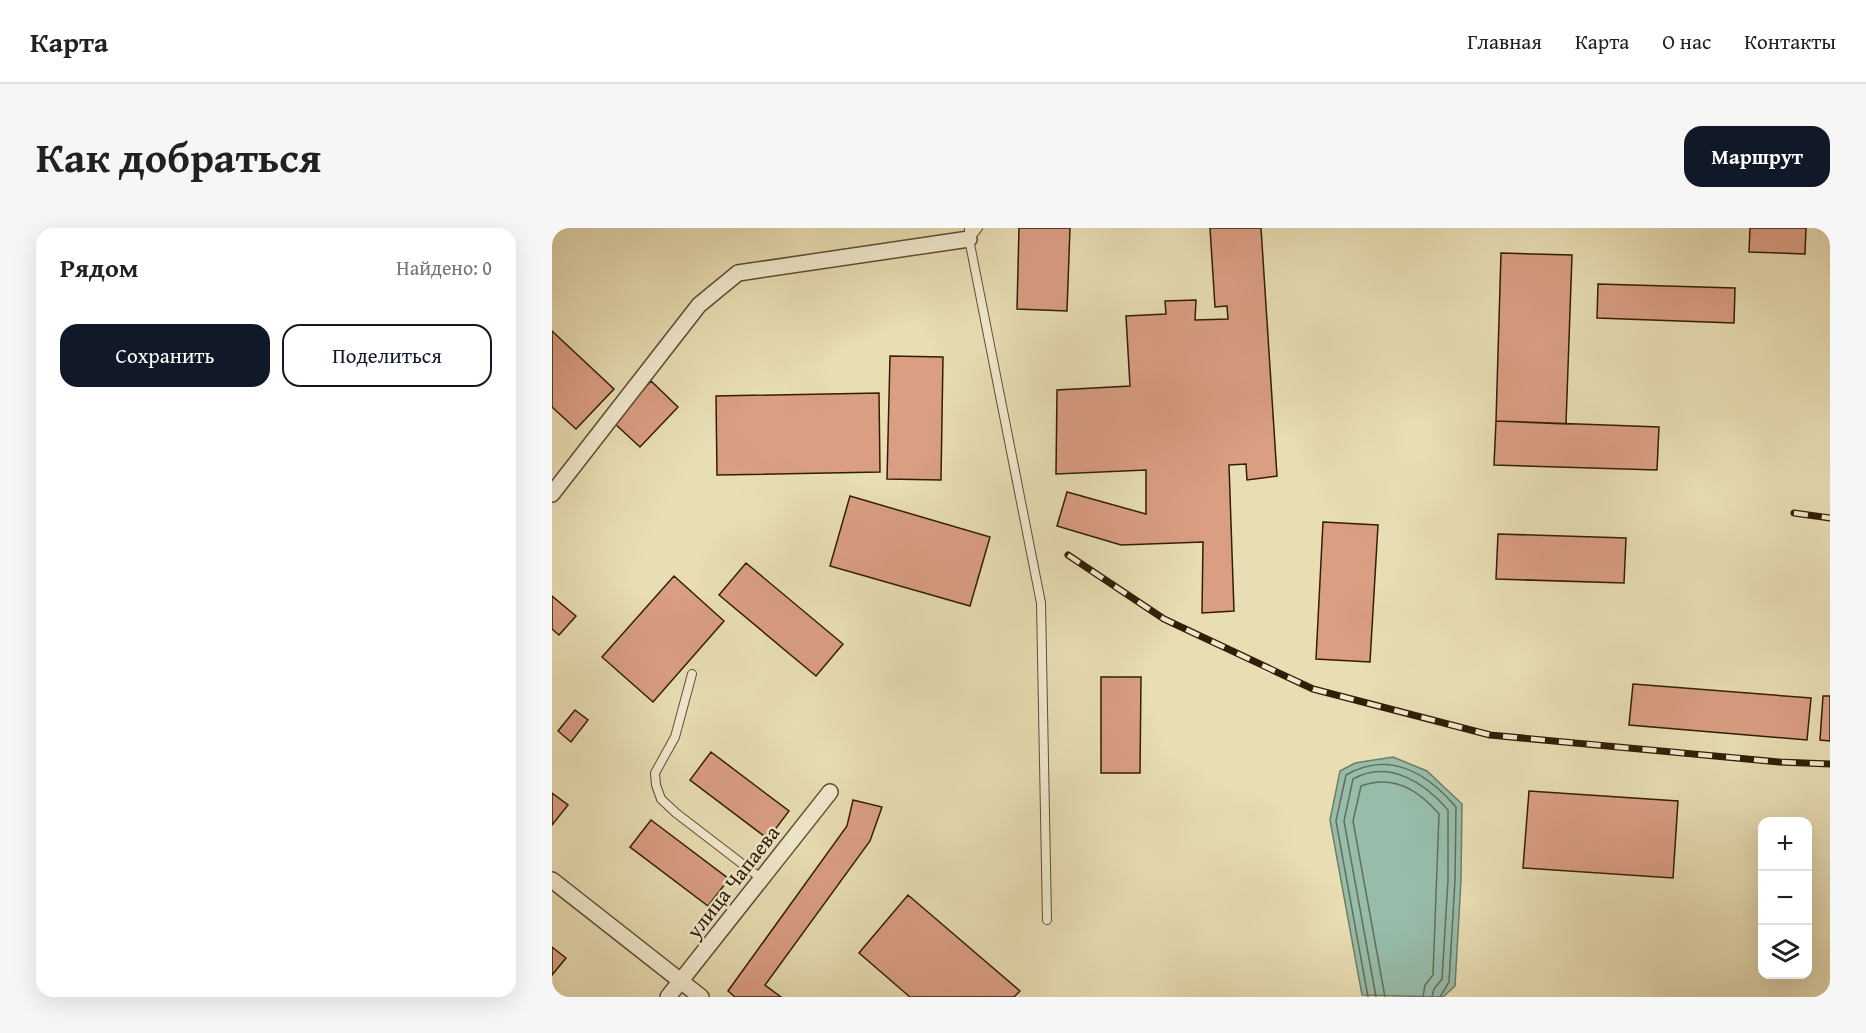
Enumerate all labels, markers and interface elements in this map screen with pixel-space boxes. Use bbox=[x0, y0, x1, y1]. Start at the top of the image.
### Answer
text: Карта bbox=[30, 21, 108, 62]
text: Главная bbox=[1467, 26, 1542, 57]
text: Карта bbox=[1575, 26, 1629, 57]
text: О нас bbox=[1662, 26, 1711, 57]
text: Контакты bbox=[1744, 26, 1836, 57]
text: Как добраться bbox=[36, 126, 321, 187]
button: Маршрут bbox=[1684, 126, 1830, 187]
text: Рядом bbox=[60, 248, 138, 287]
text: Найдено: 0 bbox=[396, 253, 492, 282]
button: Сохранить bbox=[60, 324, 270, 387]
button: Поделиться bbox=[282, 324, 492, 387]
map controls bbox=[1758, 817, 1812, 979]
button: + bbox=[1758, 817, 1812, 871]
street label: улица Чапаева bbox=[678, 819, 787, 946]
button: − bbox=[1758, 871, 1812, 925]
button: layers bbox=[1758, 925, 1812, 979]

